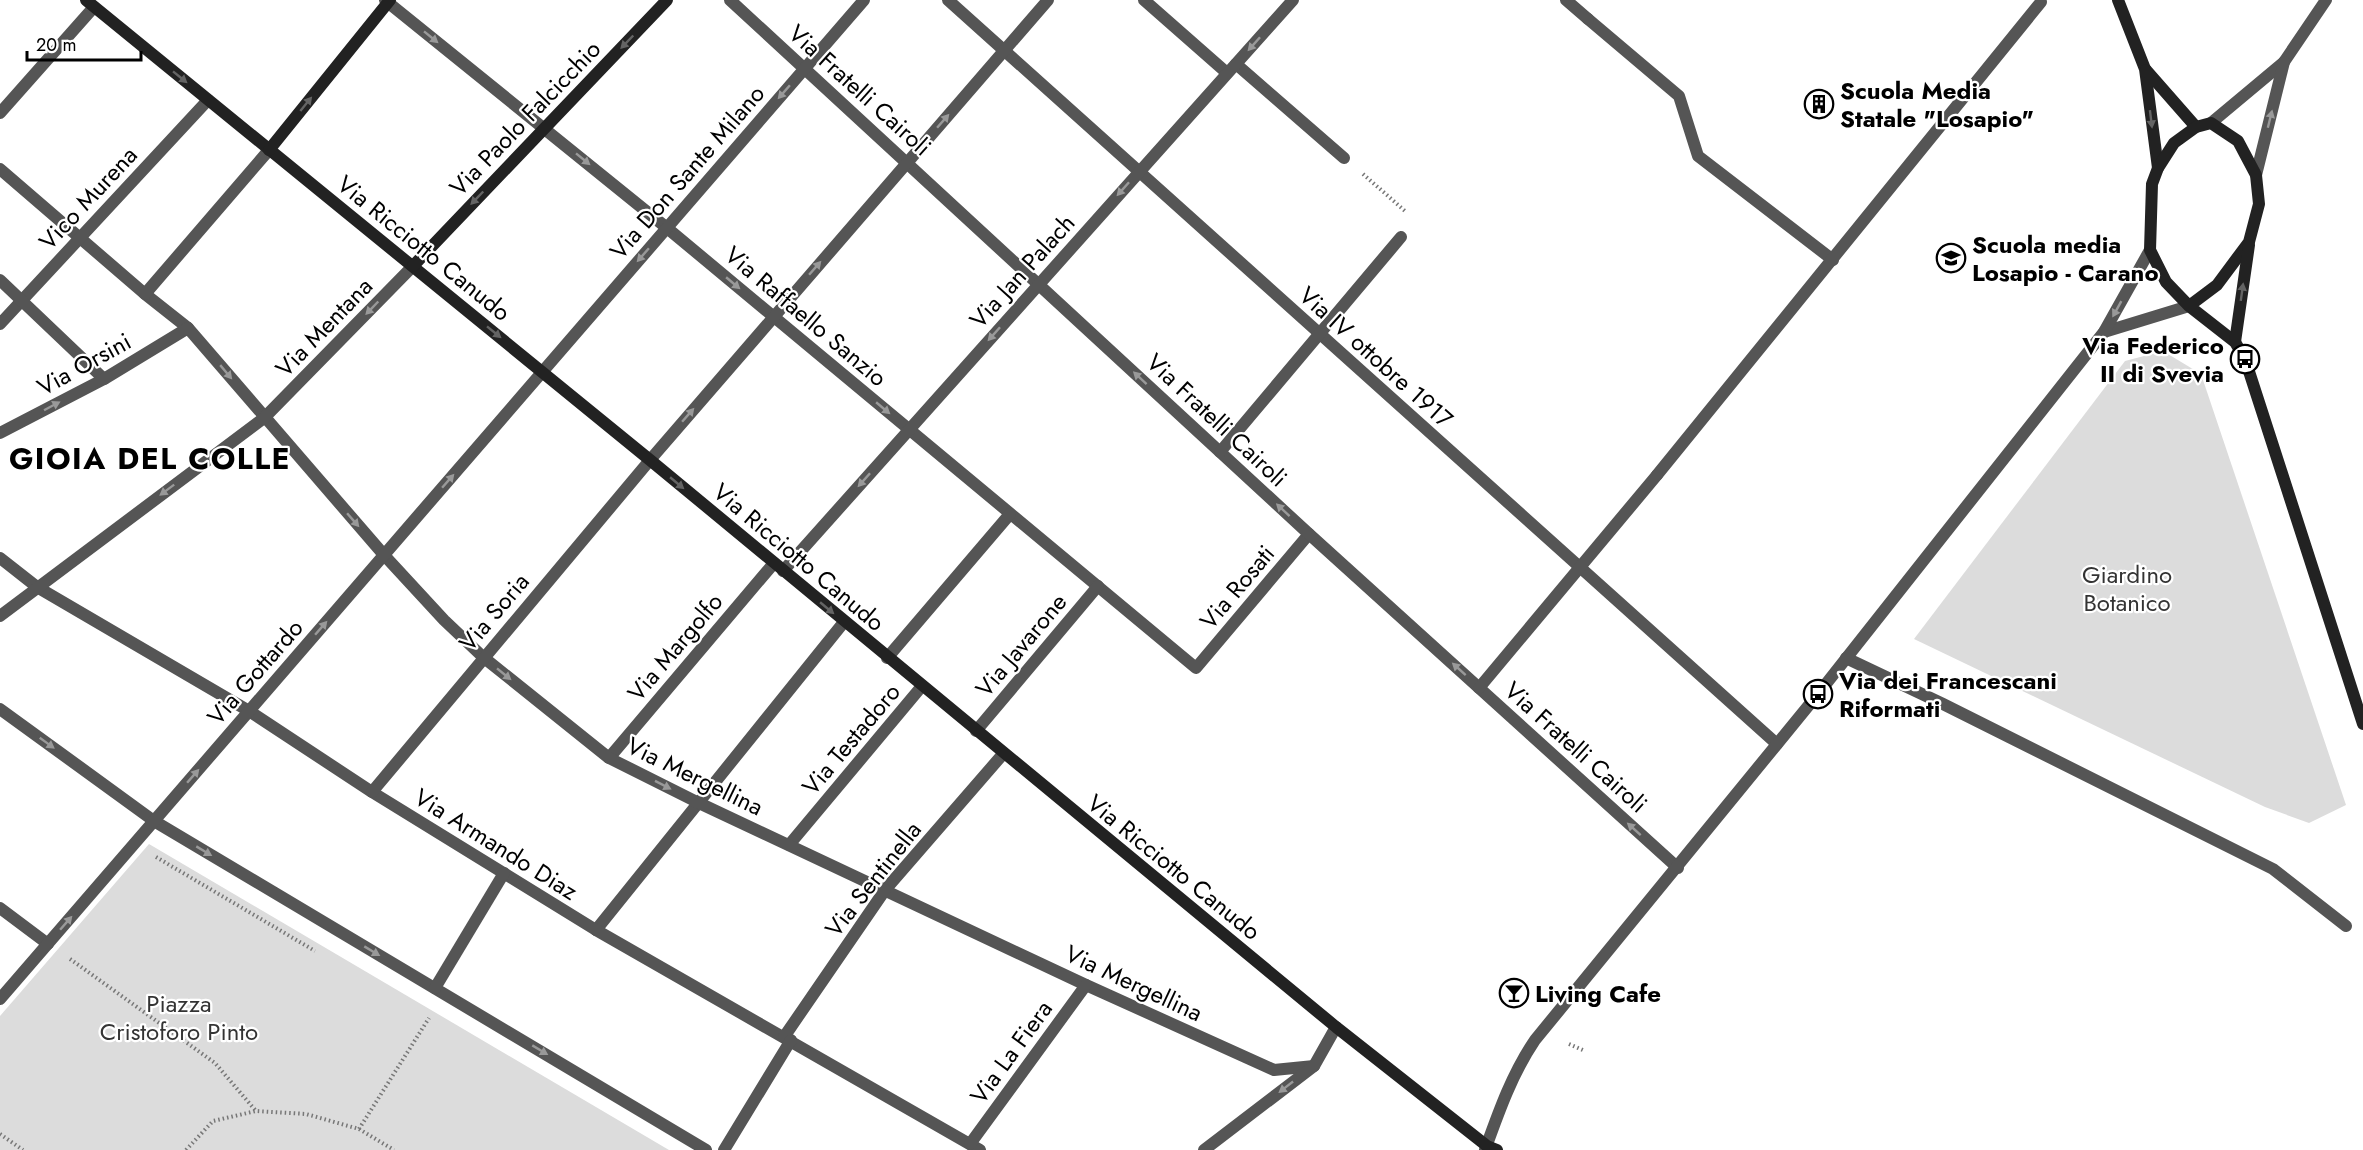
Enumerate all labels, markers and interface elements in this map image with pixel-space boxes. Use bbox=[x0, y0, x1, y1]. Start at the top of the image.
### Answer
street label: Via Fratelli Cairoli bbox=[781, 16, 939, 164]
scale bar bbox=[27, 24, 141, 62]
one-way arrow bbox=[423, 30, 439, 43]
text: 20 m bbox=[36, 32, 76, 58]
street label: Via Paolo Falcicchio bbox=[441, 32, 609, 204]
one-way arrow bbox=[620, 35, 634, 49]
one-way arrow bbox=[1247, 36, 1261, 51]
one-way arrow bbox=[172, 70, 187, 83]
place label: Scuola Media Statale "Losapio" bbox=[1840, 73, 2034, 136]
street label: Via Don Sante Milano bbox=[601, 77, 773, 267]
one-way arrow bbox=[778, 84, 791, 99]
building icon: Scuola Media Statale "Losapio" bbox=[1803, 88, 1835, 120]
one-way arrow bbox=[299, 97, 312, 112]
one-way arrow bbox=[2147, 109, 2156, 128]
one-way arrow bbox=[2266, 110, 2276, 128]
one-way arrow bbox=[936, 114, 949, 129]
street label: Vico Murena bbox=[31, 138, 145, 258]
one-way arrow bbox=[575, 153, 590, 165]
street label: Via Ricciotto Canudo bbox=[330, 167, 518, 329]
one-way arrow bbox=[1117, 181, 1130, 196]
one-way arrow bbox=[471, 191, 485, 205]
street label: Via Jan Palach bbox=[961, 206, 1083, 336]
place label: Scuola media Losapio - Carano bbox=[1972, 227, 2159, 290]
street label: Via Raffaello Sanzio bbox=[717, 238, 895, 394]
school or university icon: Scuola media Losapio - Carano bbox=[1935, 242, 1967, 274]
one-way arrow bbox=[637, 247, 650, 262]
one-way arrow bbox=[808, 260, 822, 275]
street label: Via Mentana bbox=[267, 269, 381, 385]
one-way arrow bbox=[725, 277, 741, 290]
street label: Via IV ottobre 1917 bbox=[1291, 278, 1461, 436]
one-way arrow bbox=[2237, 282, 2246, 301]
one-way arrow bbox=[365, 300, 379, 315]
one-way arrow bbox=[2112, 301, 2122, 318]
street label: Via Orsini bbox=[31, 324, 137, 404]
one-way arrow bbox=[486, 326, 502, 339]
one-way arrow bbox=[988, 326, 1001, 341]
place label: Via Federico II di Svevia bbox=[2081, 328, 2224, 391]
bus stop icon: Via Federico II di Svevia bbox=[2229, 343, 2261, 375]
street label: Via Fratelli Cairoli bbox=[1139, 345, 1295, 495]
one-way arrow bbox=[219, 364, 232, 380]
one-way arrow bbox=[1133, 371, 1147, 385]
one-way arrow bbox=[44, 401, 61, 411]
one-way arrow bbox=[875, 401, 891, 414]
one-way arrow bbox=[681, 407, 694, 423]
district label: GIOIA DEL COLLE bbox=[9, 437, 291, 480]
one-way arrow bbox=[858, 472, 871, 487]
one-way arrow bbox=[441, 474, 454, 489]
street label: Via Ricciotto Canudo bbox=[706, 475, 892, 639]
one-way arrow bbox=[669, 476, 684, 489]
one-way arrow bbox=[159, 484, 175, 497]
one-way arrow bbox=[1276, 504, 1291, 517]
one-way arrow bbox=[346, 512, 359, 527]
street label: Via Rosati bbox=[1191, 537, 1283, 637]
park label: Giardino Botanico bbox=[2082, 557, 2172, 620]
street label: Via Soria bbox=[451, 565, 537, 659]
street label: Via Margolfo bbox=[619, 585, 731, 709]
street label: Via Javarone bbox=[967, 585, 1075, 705]
one-way arrow bbox=[819, 601, 834, 614]
street label: Via Gottardo bbox=[199, 611, 311, 733]
one-way arrow bbox=[314, 621, 327, 636]
one-way arrow bbox=[1452, 663, 1467, 676]
place label: Via dei Francescani Riformati bbox=[1838, 663, 2057, 726]
one-way arrow bbox=[496, 667, 512, 680]
street label: Via Fratelli Cairoli bbox=[1497, 673, 1655, 821]
street label: Via Testadoro bbox=[794, 675, 908, 803]
bus stop icon: Via dei Francescani Riformati bbox=[1802, 678, 1834, 710]
street label: Via Mergellina bbox=[621, 728, 769, 824]
one-way arrow bbox=[39, 737, 55, 749]
one-way arrow bbox=[186, 769, 199, 784]
street label: Via Armando Diaz bbox=[407, 780, 585, 908]
one-way arrow bbox=[655, 780, 672, 789]
street label: Via Ricciotto Canudo bbox=[1080, 786, 1268, 948]
street label: Via Sentinella bbox=[817, 814, 929, 944]
one-way arrow bbox=[1627, 823, 1642, 836]
one-way arrow bbox=[196, 846, 212, 857]
one-way arrow bbox=[59, 916, 72, 931]
street label: Via Mergellina bbox=[1060, 936, 1208, 1030]
one-way arrow bbox=[364, 945, 380, 956]
place label: Living Cafe bbox=[1535, 976, 1661, 1011]
bar icon: Living Cafe bbox=[1498, 977, 1530, 1009]
park label: Piazza Cristoforo Pinto bbox=[100, 986, 258, 1049]
street label: Via La Fiera bbox=[961, 993, 1061, 1111]
one-way arrow bbox=[532, 1045, 548, 1056]
one-way arrow bbox=[1279, 1080, 1294, 1092]

